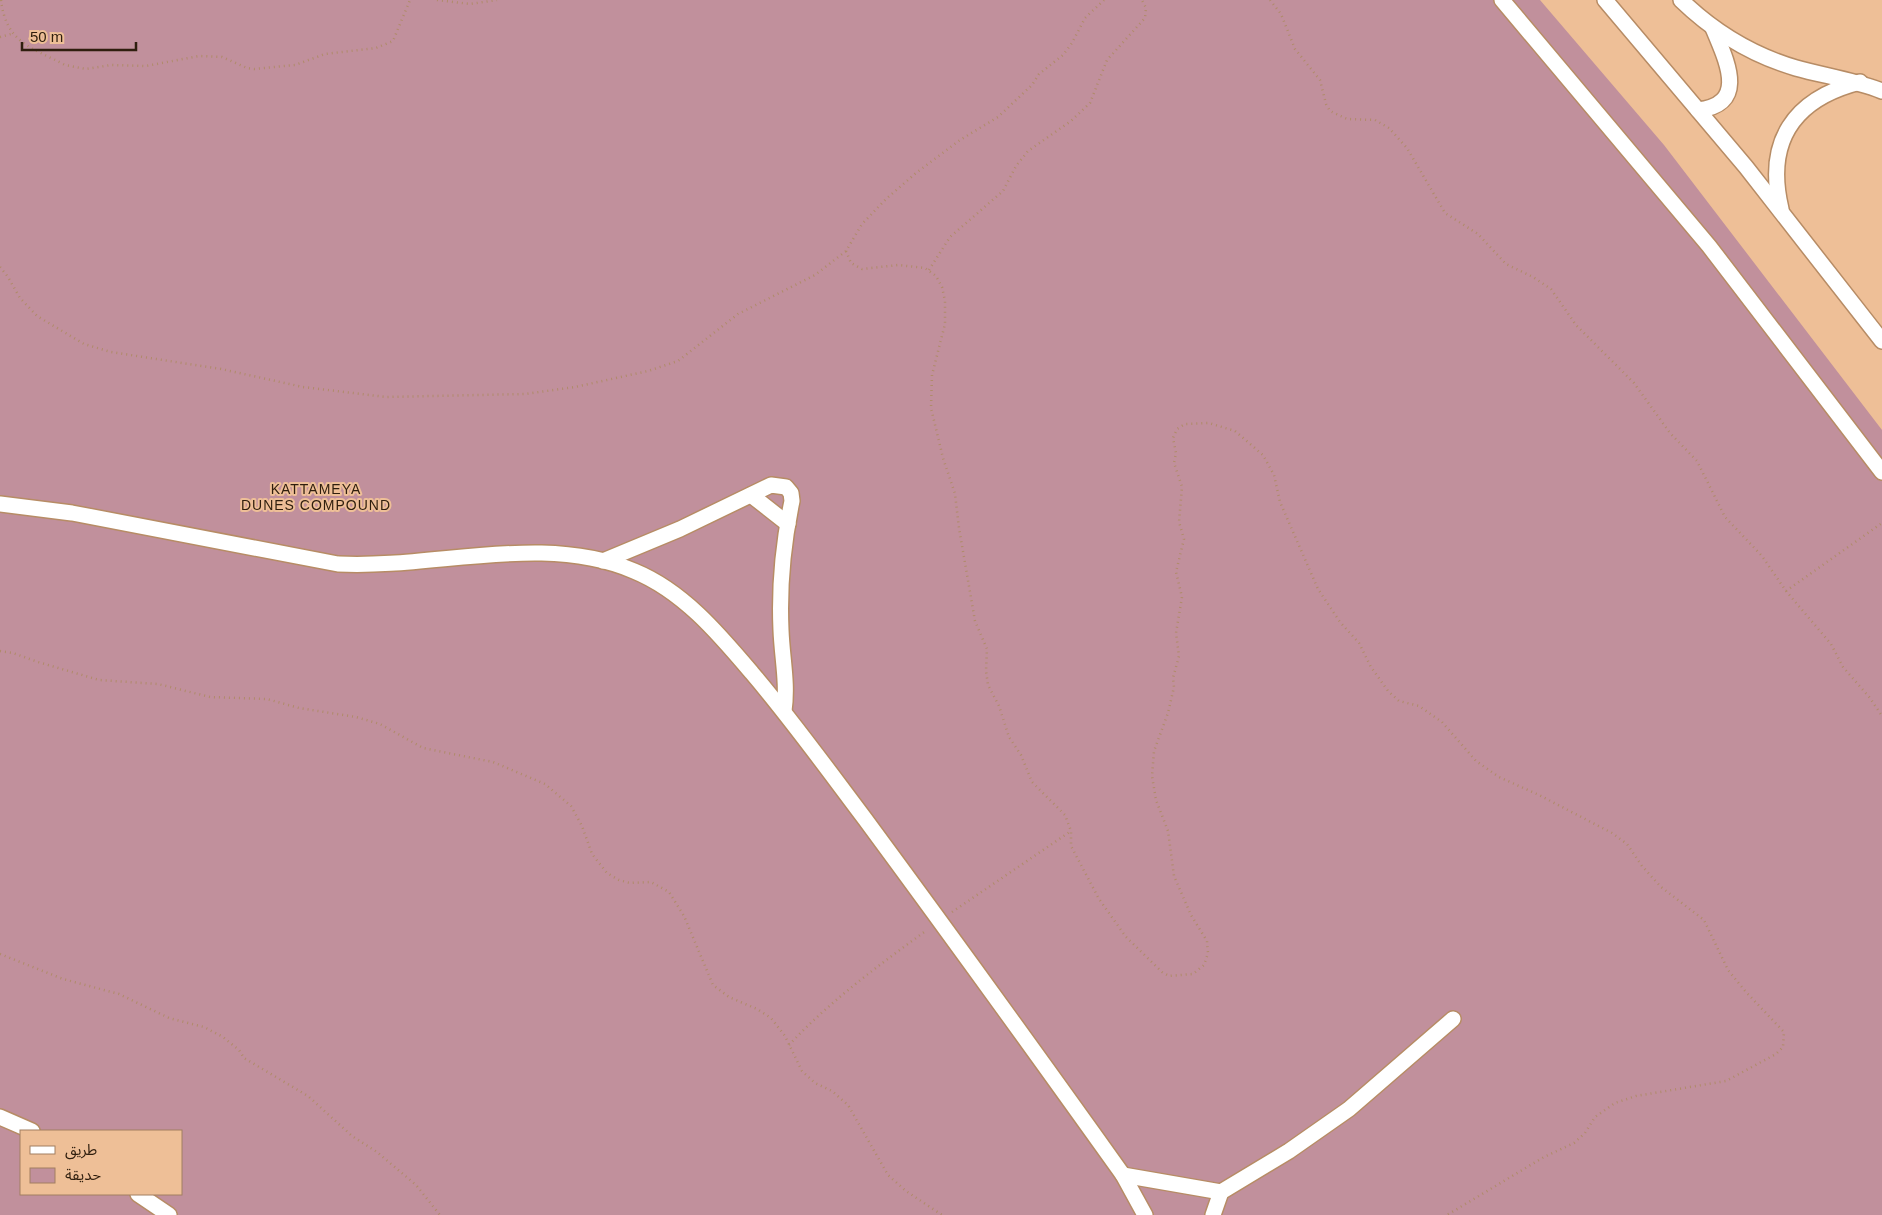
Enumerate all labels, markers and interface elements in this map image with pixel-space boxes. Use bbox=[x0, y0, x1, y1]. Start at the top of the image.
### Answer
scale bar bbox=[22, 20, 136, 52]
text: 50 m bbox=[30, 28, 63, 45]
district label: KATTAMEYA DUNES COMPOUND bbox=[241, 481, 391, 513]
legend bbox=[20, 1130, 182, 1195]
text: طريق bbox=[65, 1141, 97, 1160]
text: حديقة bbox=[65, 1166, 101, 1183]

